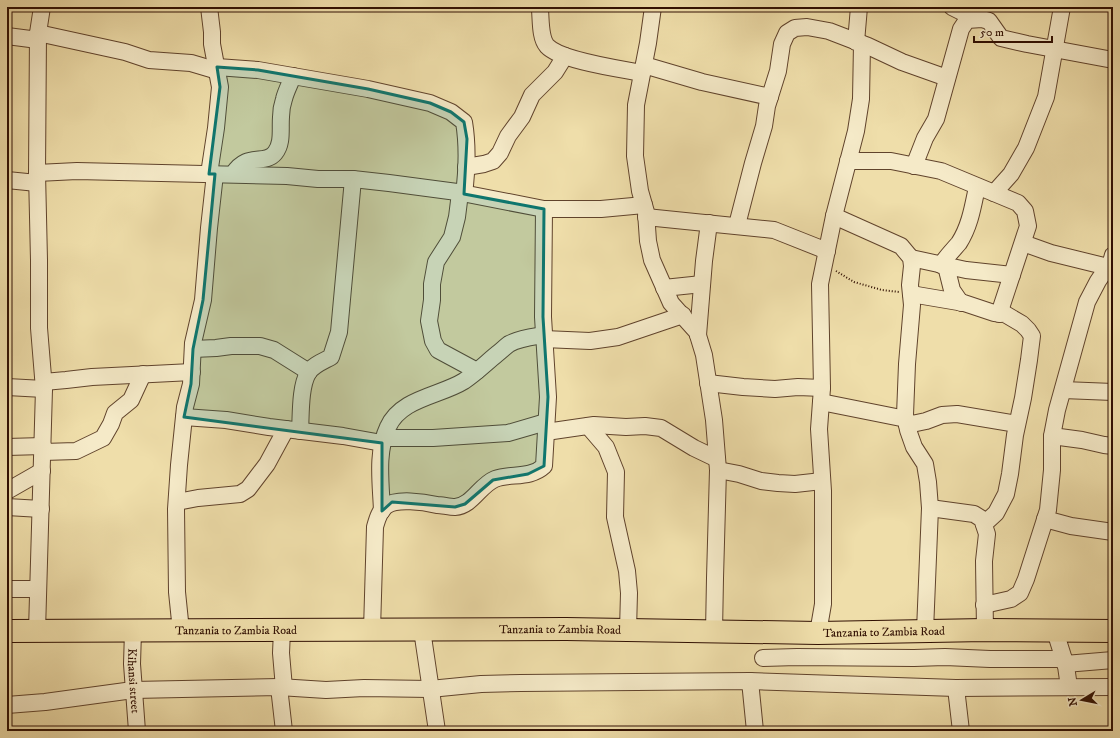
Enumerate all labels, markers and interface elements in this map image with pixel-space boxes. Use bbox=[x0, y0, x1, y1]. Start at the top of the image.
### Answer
scale bar bbox=[974, 18, 1052, 44]
text: 50 m bbox=[980, 25, 1004, 40]
street label: Tanzania to Zambia Road bbox=[499, 622, 621, 638]
street label: Tanzania to Zambia Road bbox=[175, 623, 297, 638]
street label: Tanzania to Zambia Road bbox=[823, 624, 945, 641]
street label: Kihansi street bbox=[124, 648, 143, 714]
north arrow bbox=[1062, 680, 1102, 720]
text: N bbox=[1065, 696, 1081, 707]

